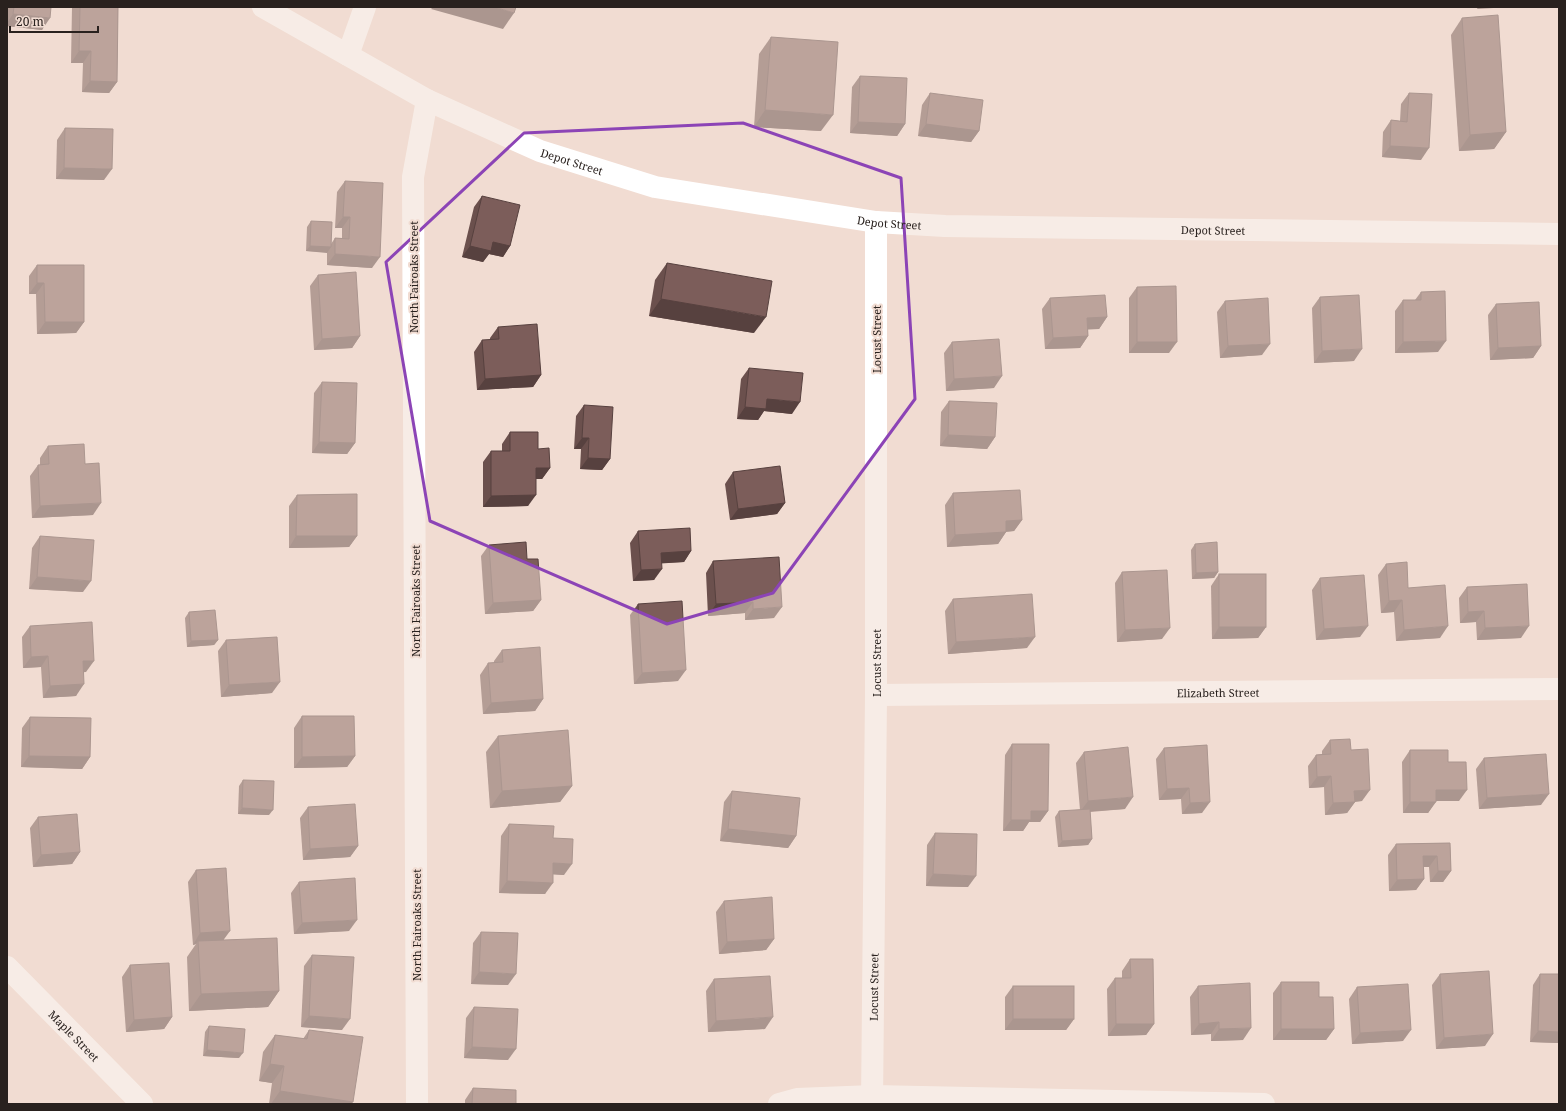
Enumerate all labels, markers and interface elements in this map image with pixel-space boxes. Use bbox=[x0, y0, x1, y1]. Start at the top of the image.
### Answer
scale bar bbox=[10, 8, 98, 34]
text: 20 m bbox=[16, 13, 44, 30]
street label: Depot Street bbox=[539, 144, 605, 178]
street label: Depot Street bbox=[856, 212, 922, 232]
street label: North Fairoaks Street bbox=[406, 221, 421, 333]
street label: Depot Street bbox=[1181, 222, 1246, 237]
street label: Locust Street bbox=[869, 305, 884, 373]
street label: North Fairoaks Street bbox=[408, 545, 423, 657]
street label: Locust Street bbox=[869, 629, 884, 697]
street label: Elizabeth Street bbox=[1177, 684, 1260, 700]
street label: North Fairoaks Street bbox=[409, 869, 424, 981]
street label: Locust Street bbox=[865, 953, 881, 1021]
street label: Maple Street bbox=[46, 1007, 103, 1064]

